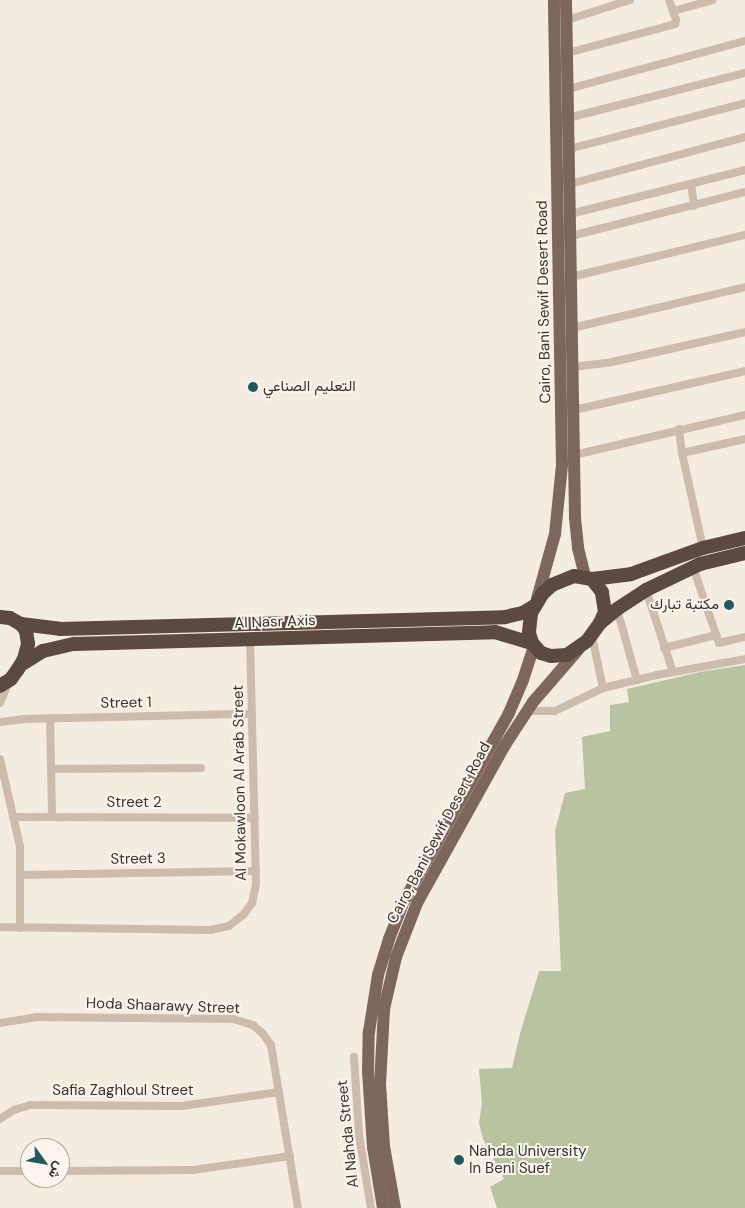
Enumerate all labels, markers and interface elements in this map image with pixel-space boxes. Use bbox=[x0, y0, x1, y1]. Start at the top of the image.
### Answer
street label: Cairo, Bani Sewif Desert Road bbox=[533, 200, 555, 404]
place label: التعليم الصناعي bbox=[263, 378, 356, 396]
marker: التعليم الصناعي bbox=[247, 381, 259, 393]
place label: مكتبة تبارك bbox=[650, 596, 719, 614]
marker: مكتبة تبارك bbox=[723, 599, 735, 611]
street label: Al Nasr Axis bbox=[234, 612, 316, 632]
street label: Al Mokawloon Al Arab Street bbox=[229, 685, 251, 881]
street label: Street 1 bbox=[100, 694, 152, 712]
street label: Cairo, Bani Sewif Desert Road bbox=[383, 739, 495, 927]
street label: Street 2 bbox=[106, 794, 162, 812]
street label: Street 3 bbox=[110, 850, 166, 868]
street label: Hoda Shaarawy Street bbox=[86, 994, 240, 1018]
street label: Al Nahda Street bbox=[333, 1079, 363, 1189]
street label: Safia Zaghloul Street bbox=[52, 1082, 194, 1100]
north arrow bbox=[20, 1138, 70, 1188]
place label: Nahda University In Beni Suef bbox=[469, 1142, 587, 1177]
marker: Nahda University In Beni Suef bbox=[453, 1154, 465, 1166]
text: ش bbox=[45, 1159, 69, 1182]

